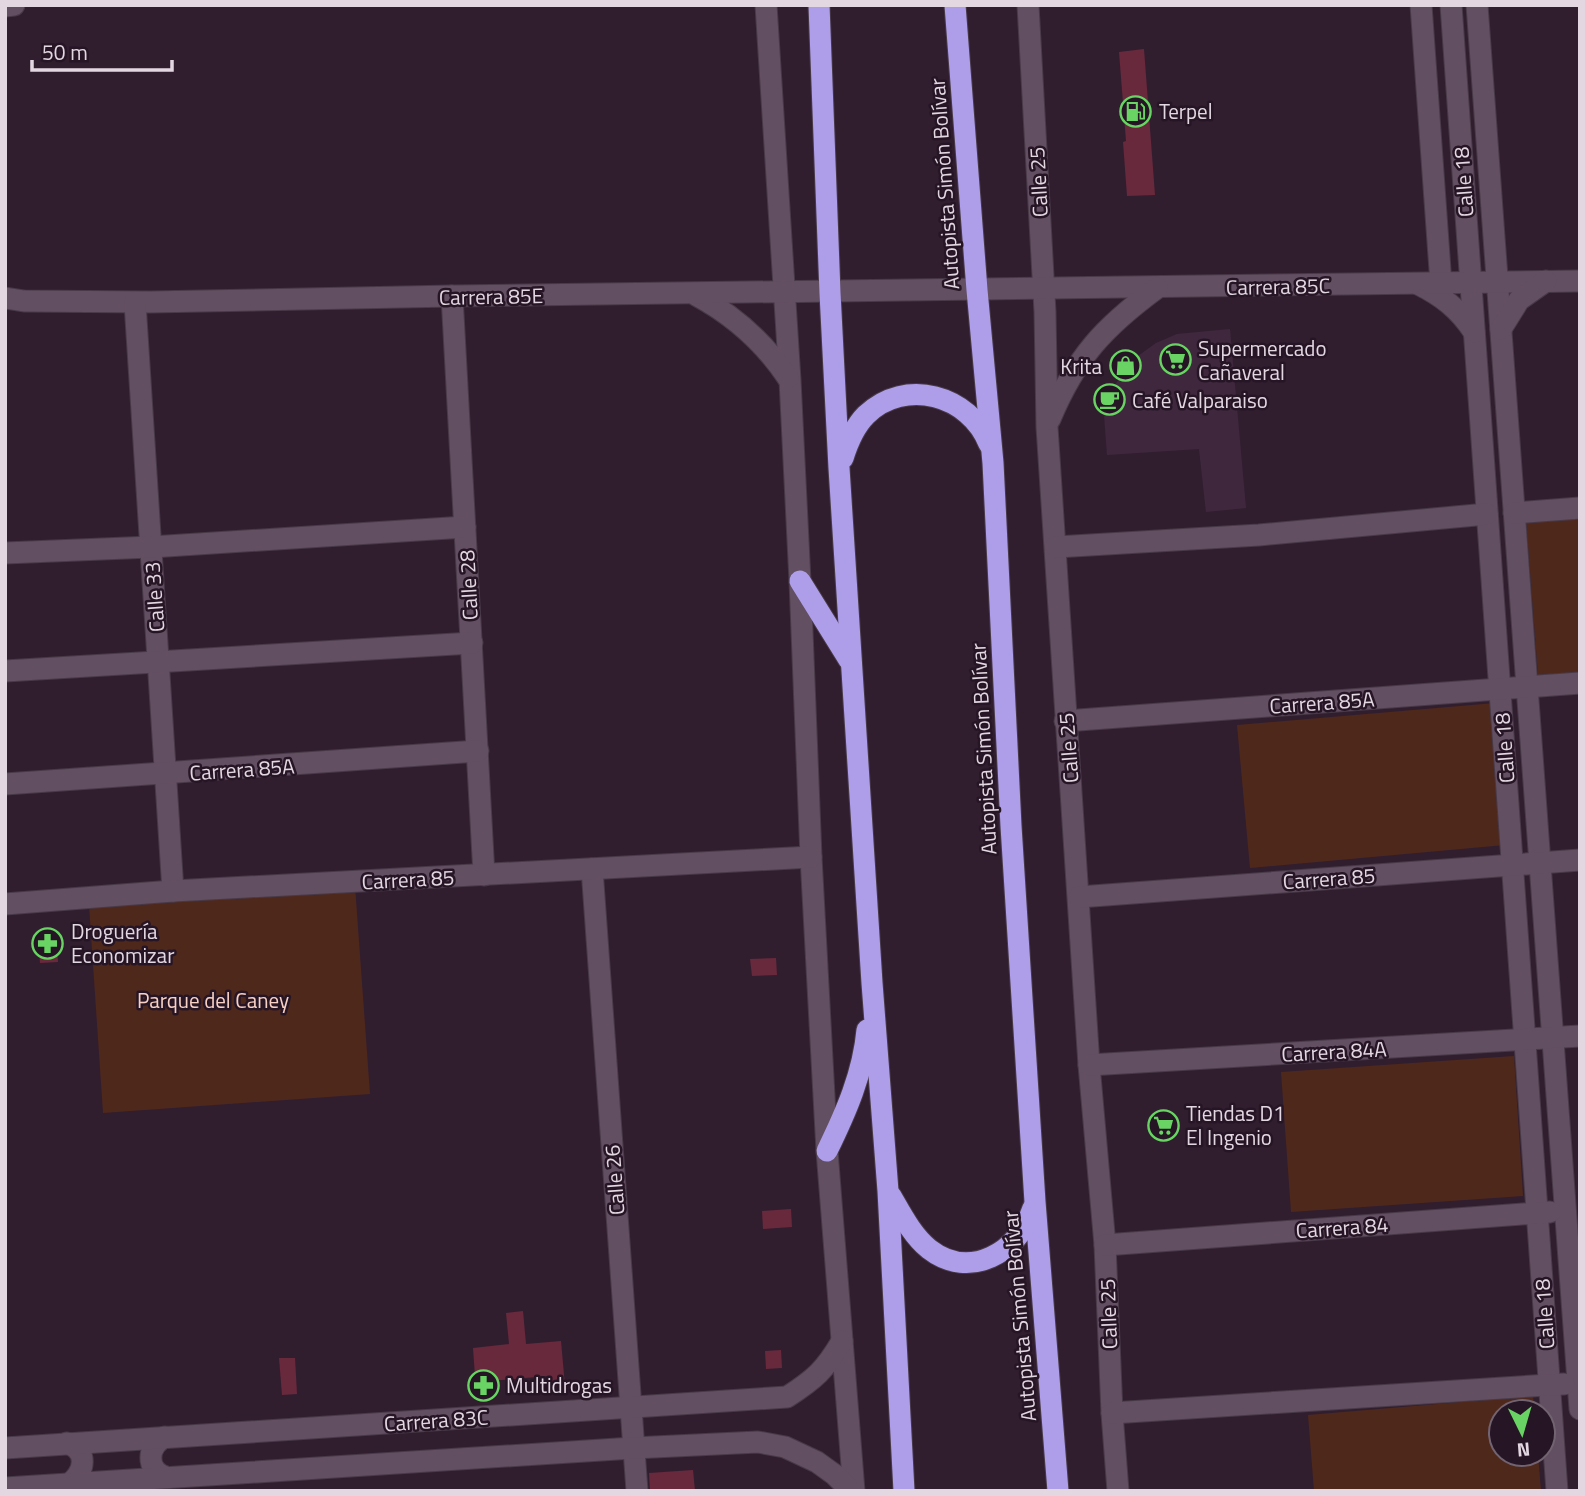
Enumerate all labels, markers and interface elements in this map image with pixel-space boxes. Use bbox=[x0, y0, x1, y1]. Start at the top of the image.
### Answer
scale bar bbox=[32, 28, 172, 72]
text: 50 m bbox=[42, 36, 88, 68]
street label: Autopista Simón Bolívar bbox=[921, 77, 967, 291]
fuel station icon: Terpel bbox=[1119, 94, 1153, 128]
place label: Terpel bbox=[1159, 95, 1213, 127]
street label: Calle 25 bbox=[1020, 146, 1056, 218]
street label: Calle 18 bbox=[1445, 146, 1481, 218]
street label: Carrera 85C bbox=[1226, 269, 1330, 303]
street label: Carrera 85E bbox=[439, 279, 543, 313]
place label: Supermercado Cañaveral bbox=[1198, 332, 1327, 388]
supermarket icon: Supermercado Cañaveral bbox=[1158, 343, 1192, 377]
shop icon: Krita bbox=[1108, 349, 1142, 383]
place label: Krita bbox=[1060, 350, 1102, 382]
cafe icon: Café Valparaiso bbox=[1092, 383, 1126, 417]
place label: Café Valparaiso bbox=[1132, 384, 1268, 416]
street label: Calle 28 bbox=[450, 549, 486, 621]
street label: Calle 33 bbox=[136, 561, 172, 633]
street label: Autopista Simón Bolívar bbox=[961, 642, 1005, 856]
street label: Carrera 85A bbox=[1268, 682, 1376, 722]
street label: Calle 25 bbox=[1050, 712, 1086, 784]
street label: Calle 18 bbox=[1486, 712, 1522, 784]
street label: Carrera 85A bbox=[188, 749, 296, 789]
street label: Carrera 85 bbox=[1282, 859, 1376, 897]
street label: Carrera 85 bbox=[361, 861, 455, 897]
place label: Droguería Economizar bbox=[71, 915, 174, 971]
pharmacy icon: Droguería Economizar bbox=[31, 926, 65, 960]
park label: Parque del Caney bbox=[137, 984, 289, 1016]
street label: Carrera 84A bbox=[1281, 1032, 1388, 1070]
place label: Tiendas D1 El Ingenio bbox=[1186, 1097, 1285, 1153]
supermarket icon: Tiendas D1 El Ingenio bbox=[1146, 1108, 1180, 1142]
street label: Calle 26 bbox=[596, 1144, 632, 1216]
street label: Carrera 84 bbox=[1295, 1208, 1389, 1246]
street label: Autopista Simón Bolívar bbox=[994, 1209, 1044, 1423]
street label: Calle 25 bbox=[1091, 1278, 1125, 1350]
street label: Calle 18 bbox=[1526, 1278, 1562, 1350]
pharmacy icon: Multidrogas bbox=[466, 1368, 500, 1402]
place label: Multidrogas bbox=[506, 1369, 612, 1401]
north arrow bbox=[1487, 1398, 1557, 1468]
street label: Carrera 83C bbox=[383, 1400, 489, 1440]
text: N bbox=[1516, 1435, 1531, 1465]

